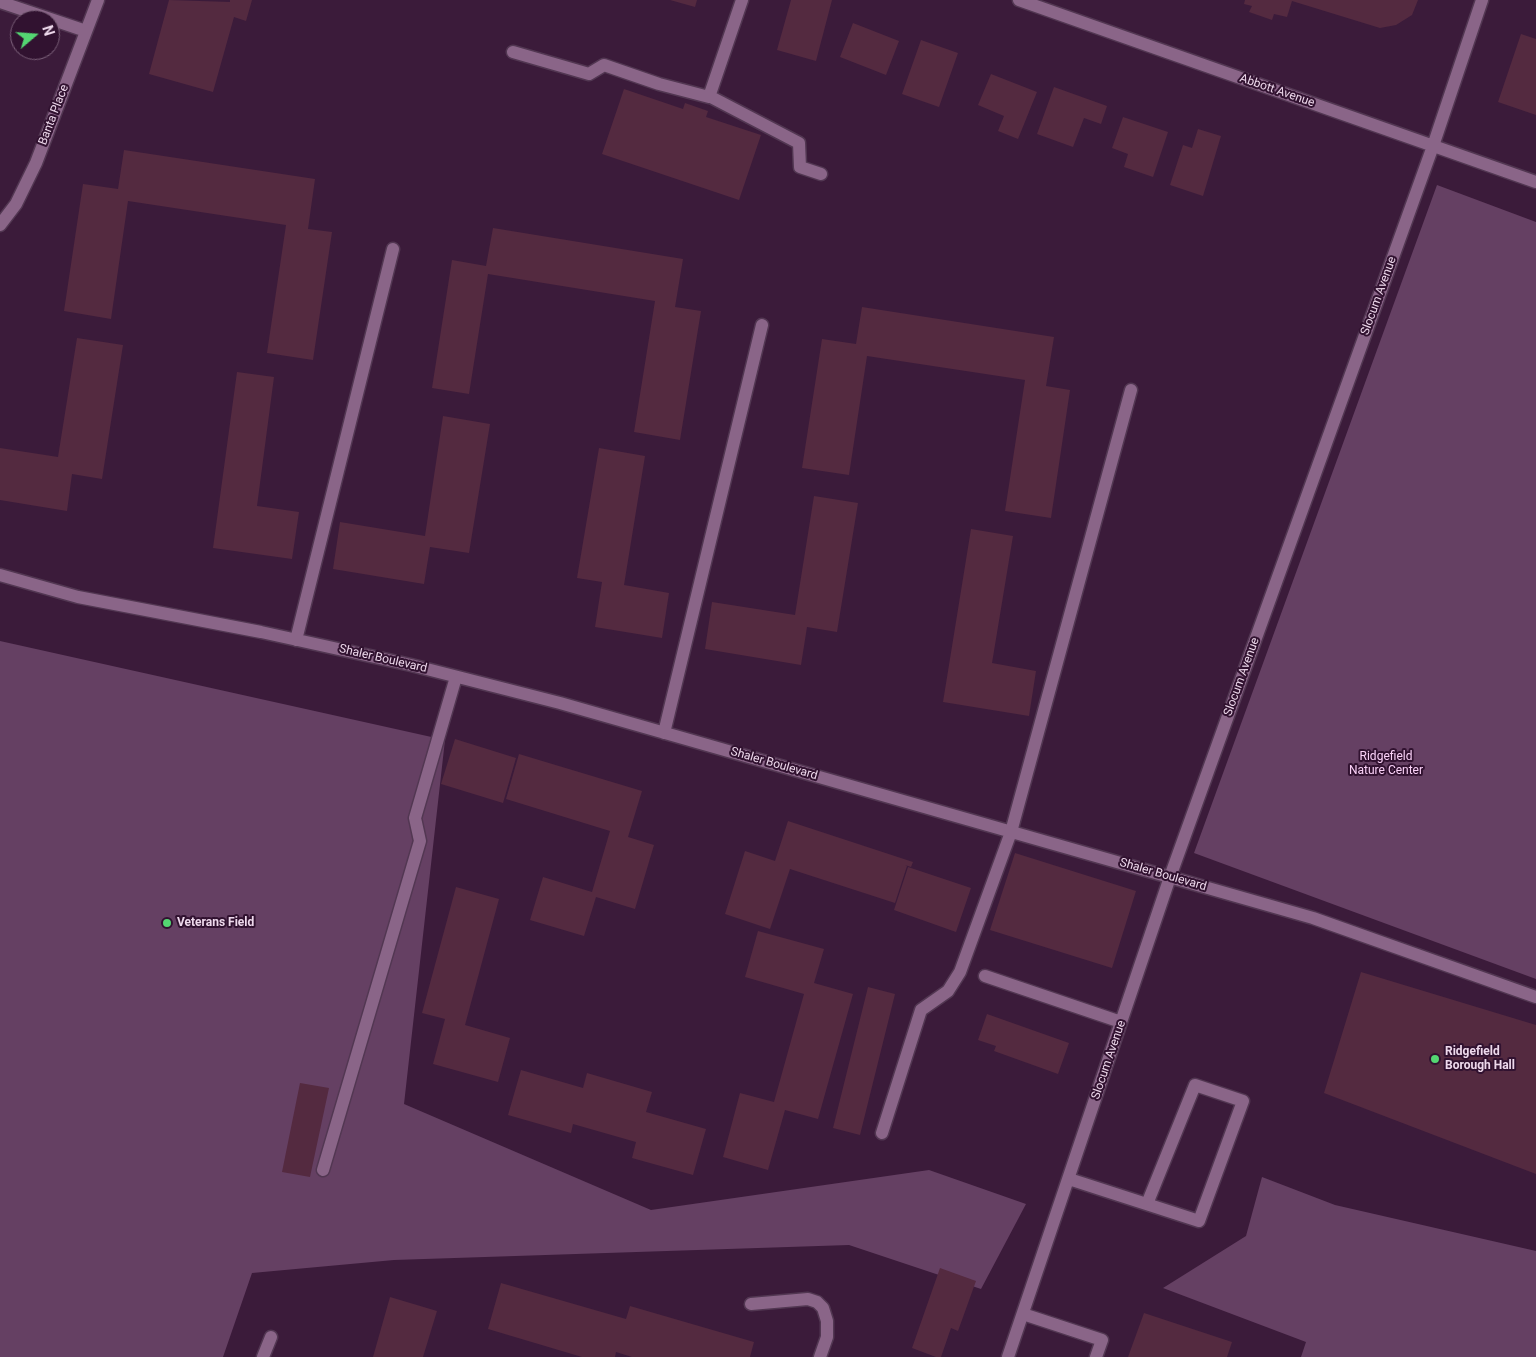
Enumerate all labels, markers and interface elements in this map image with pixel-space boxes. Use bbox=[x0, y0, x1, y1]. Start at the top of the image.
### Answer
north arrow bbox=[10, 10, 60, 60]
text: N bbox=[39, 23, 57, 38]
street label: Abbott Avenue bbox=[1238, 71, 1316, 111]
street label: Banta Place bbox=[36, 83, 72, 147]
street label: Slocum Avenue bbox=[1358, 255, 1400, 337]
street label: Slocum Avenue bbox=[1221, 636, 1263, 718]
street label: Shaler Boulevard bbox=[338, 642, 428, 676]
street label: Shaler Boulevard bbox=[729, 745, 819, 783]
park label: Ridgefield Nature Center bbox=[1349, 750, 1423, 778]
street label: Shaler Boulevard bbox=[1118, 856, 1208, 894]
place label: Veterans Field bbox=[177, 916, 254, 930]
marker: Veterans Field bbox=[161, 917, 173, 929]
street label: Slocum Avenue bbox=[1089, 1019, 1129, 1101]
place label: Ridgefield Borough Hall bbox=[1445, 1045, 1515, 1073]
marker: Ridgefield Borough Hall bbox=[1429, 1053, 1441, 1065]

